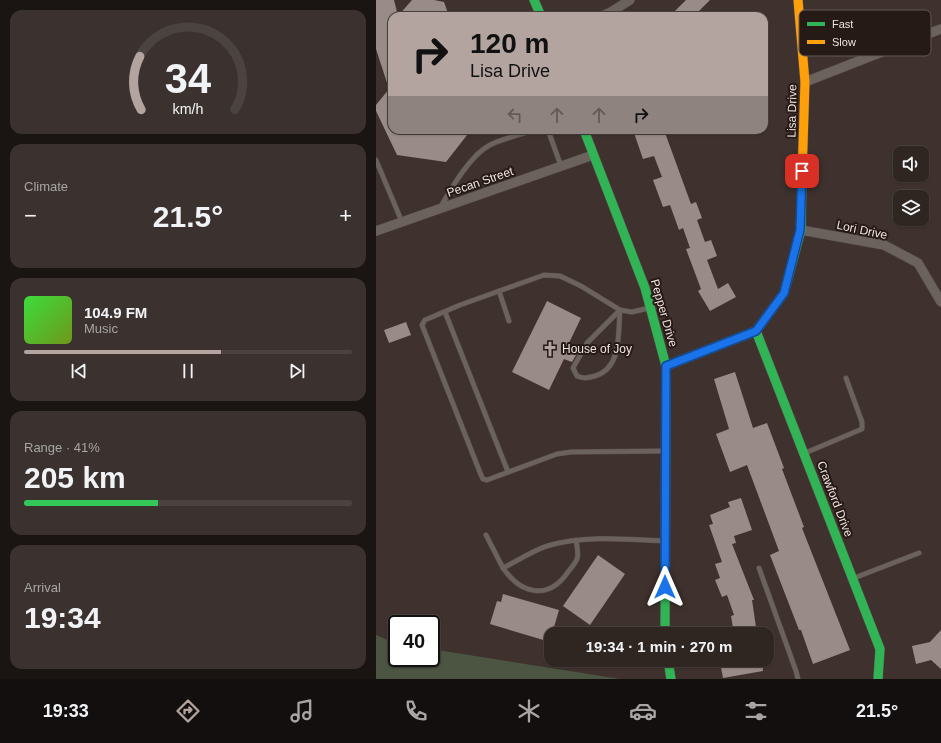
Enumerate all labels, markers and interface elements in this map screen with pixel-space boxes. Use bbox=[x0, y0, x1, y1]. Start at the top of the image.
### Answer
legend bbox=[799, 10, 931, 56]
text: Fast bbox=[832, 18, 853, 30]
icon: right bbox=[404, 28, 456, 80]
text: 120 m bbox=[470, 28, 549, 59]
text: Slow bbox=[832, 36, 856, 48]
text: 34 bbox=[165, 55, 211, 102]
text: Lisa Drive bbox=[470, 61, 550, 81]
street label: Lisa Drive bbox=[785, 84, 799, 138]
text: km/h bbox=[173, 100, 204, 116]
icon: left bbox=[504, 104, 526, 126]
icon: ahead bbox=[546, 104, 568, 126]
icon: ahead bbox=[588, 104, 610, 126]
icon: right bbox=[630, 104, 652, 126]
map controls bbox=[893, 146, 929, 226]
button: sound bbox=[893, 146, 929, 182]
pin bbox=[785, 154, 819, 188]
icon: arrive bbox=[791, 160, 813, 182]
street label: Pecan Street bbox=[445, 164, 516, 200]
text: Climate bbox=[24, 179, 68, 194]
button: layers bbox=[893, 190, 929, 226]
text: 21.5° bbox=[153, 200, 223, 233]
text: − bbox=[24, 203, 37, 228]
text: + bbox=[339, 203, 352, 228]
street label: Lori Drive bbox=[835, 218, 889, 242]
street label: Pepper Drive bbox=[648, 277, 680, 349]
text: 104.9 FM bbox=[84, 304, 147, 321]
text: Music bbox=[84, 321, 118, 336]
church icon: House of Joy bbox=[541, 340, 559, 358]
place label: House of Joy bbox=[562, 342, 632, 356]
icon: previous bbox=[68, 360, 90, 382]
icon: pause bbox=[177, 360, 199, 382]
icon: next bbox=[286, 360, 308, 382]
text: Range · 41% bbox=[24, 440, 100, 455]
street label: Crawford Drive bbox=[814, 459, 856, 539]
text: 205 km bbox=[24, 461, 126, 494]
position arrow bbox=[644, 566, 686, 608]
text: Arrival bbox=[24, 580, 61, 595]
text: 19:34 bbox=[24, 601, 101, 634]
speed limit sign: 40 bbox=[388, 615, 440, 667]
text: 19:34 · 1 min · 270 m bbox=[586, 638, 732, 655]
icon: directions bbox=[174, 697, 202, 725]
icon: music bbox=[288, 697, 316, 725]
icon: phone bbox=[402, 697, 430, 725]
icon: climate bbox=[515, 697, 543, 725]
icon: car bbox=[629, 697, 657, 725]
icon: filters bbox=[742, 697, 770, 725]
text: 19:33 bbox=[43, 701, 89, 721]
text: 21.5° bbox=[856, 701, 898, 721]

